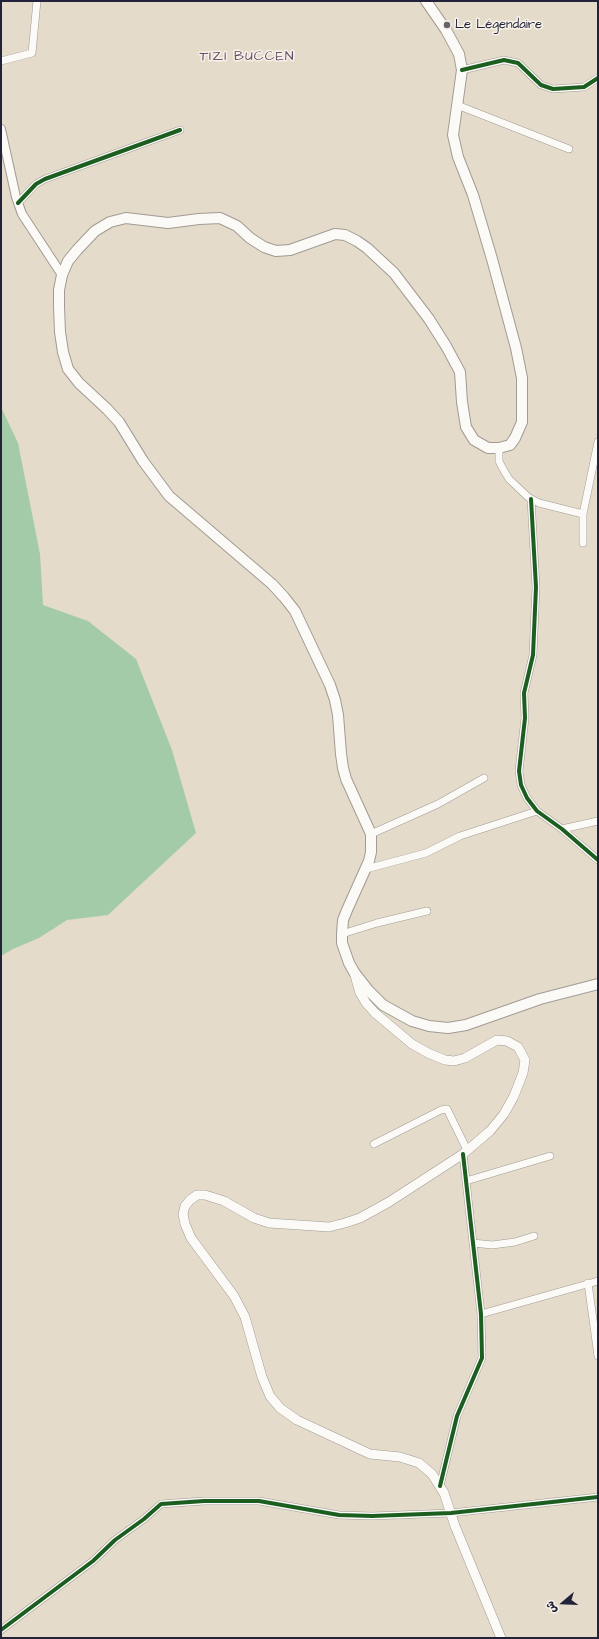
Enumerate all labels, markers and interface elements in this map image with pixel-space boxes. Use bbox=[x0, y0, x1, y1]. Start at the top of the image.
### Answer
place label: Le Légendaire bbox=[455, 17, 542, 33]
marker: Le Légendaire bbox=[442, 20, 452, 30]
district label: TIZI BUCCEN bbox=[199, 49, 295, 65]
north arrow bbox=[543, 1583, 583, 1623]
text: ش bbox=[542, 1599, 560, 1615]

